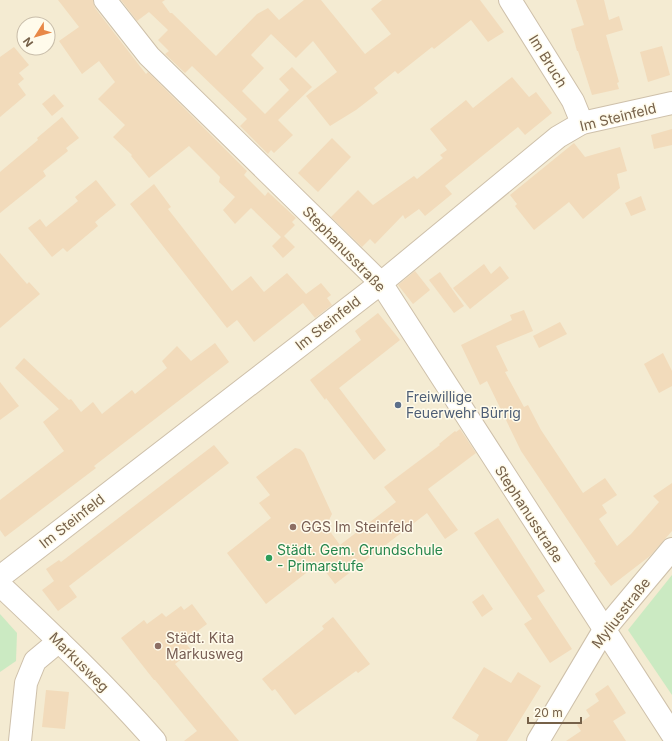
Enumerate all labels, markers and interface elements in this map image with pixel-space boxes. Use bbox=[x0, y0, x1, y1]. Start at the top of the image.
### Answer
north arrow bbox=[16, 16, 56, 56]
street label: Im Bruch bbox=[526, 31, 571, 90]
text: N bbox=[20, 34, 36, 50]
street label: Im Steinfeld bbox=[578, 99, 658, 134]
street label: Stephanusstraße bbox=[299, 202, 389, 295]
street label: Im Steinfeld bbox=[292, 292, 364, 353]
place label: Freiwillige Feuerwehr Bürrig bbox=[406, 388, 521, 421]
marker: Freiwillige Feuerwehr Bürrig bbox=[393, 400, 403, 410]
street label: Stephanusstraße bbox=[492, 462, 567, 565]
street label: Im Steinfeld bbox=[36, 490, 108, 551]
place label: GGS Im Steinfeld bbox=[301, 518, 413, 535]
marker: GGS Im Steinfeld bbox=[288, 522, 298, 532]
place label: Städt. Gem. Grundschule - Primarstufe bbox=[277, 541, 443, 574]
marker: Städt. Gem. Grundschule - Primarstufe bbox=[264, 553, 274, 563]
street label: Myliusstraße bbox=[588, 574, 653, 651]
street label: Markusweg bbox=[46, 628, 113, 695]
place label: Städt. Kita Markusweg bbox=[166, 629, 243, 662]
marker: Städt. Kita Markusweg bbox=[153, 641, 163, 651]
scale bar bbox=[528, 699, 581, 725]
text: 20 m bbox=[534, 705, 563, 720]

